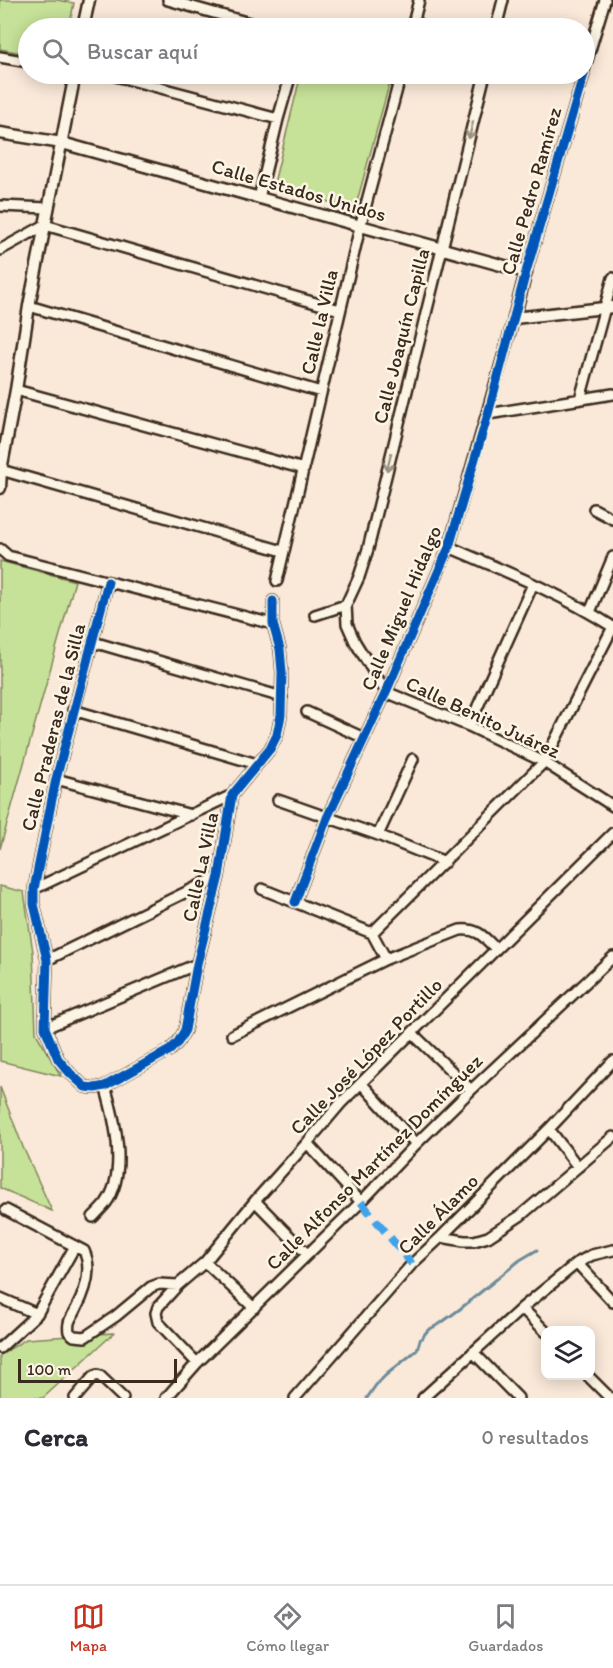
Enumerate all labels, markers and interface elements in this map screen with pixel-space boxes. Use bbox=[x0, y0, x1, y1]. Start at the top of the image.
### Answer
search box bbox=[18, 18, 595, 84]
icon: search bbox=[39, 35, 72, 68]
text: Buscar aquí bbox=[87, 38, 198, 65]
street label: Calle Pedro Ramírez bbox=[496, 104, 567, 278]
one-way arrow bbox=[464, 120, 476, 139]
street label: Calle Estados Unidos bbox=[209, 154, 389, 226]
street label: Calle Joaquín Capilla bbox=[368, 246, 434, 426]
street label: Calle la Villa bbox=[295, 267, 343, 377]
one-way arrow bbox=[382, 452, 394, 471]
street label: Calle Miguel Hidalgo bbox=[355, 522, 447, 694]
street label: Calle Praderas de la Silla bbox=[16, 620, 91, 833]
street label: Calle Benito Juárez bbox=[402, 671, 564, 764]
street label: Calle La Villa bbox=[177, 810, 223, 924]
street label: Calle José López Portillo bbox=[285, 973, 447, 1139]
street label: Calle Alfonso Martínez Domínguez bbox=[261, 1049, 487, 1275]
street label: Calle Álamo bbox=[393, 1169, 483, 1259]
map controls bbox=[541, 1326, 595, 1380]
button: layers bbox=[541, 1326, 595, 1380]
scale bar bbox=[18, 1356, 177, 1384]
text: 100 m bbox=[27, 1360, 71, 1379]
text: Cerca bbox=[24, 1421, 88, 1453]
text: 0 resultados bbox=[481, 1425, 589, 1449]
tab: Mapa bbox=[70, 1600, 107, 1655]
tab: Cómo llegar bbox=[246, 1600, 329, 1655]
tab: Guardados bbox=[468, 1600, 543, 1655]

